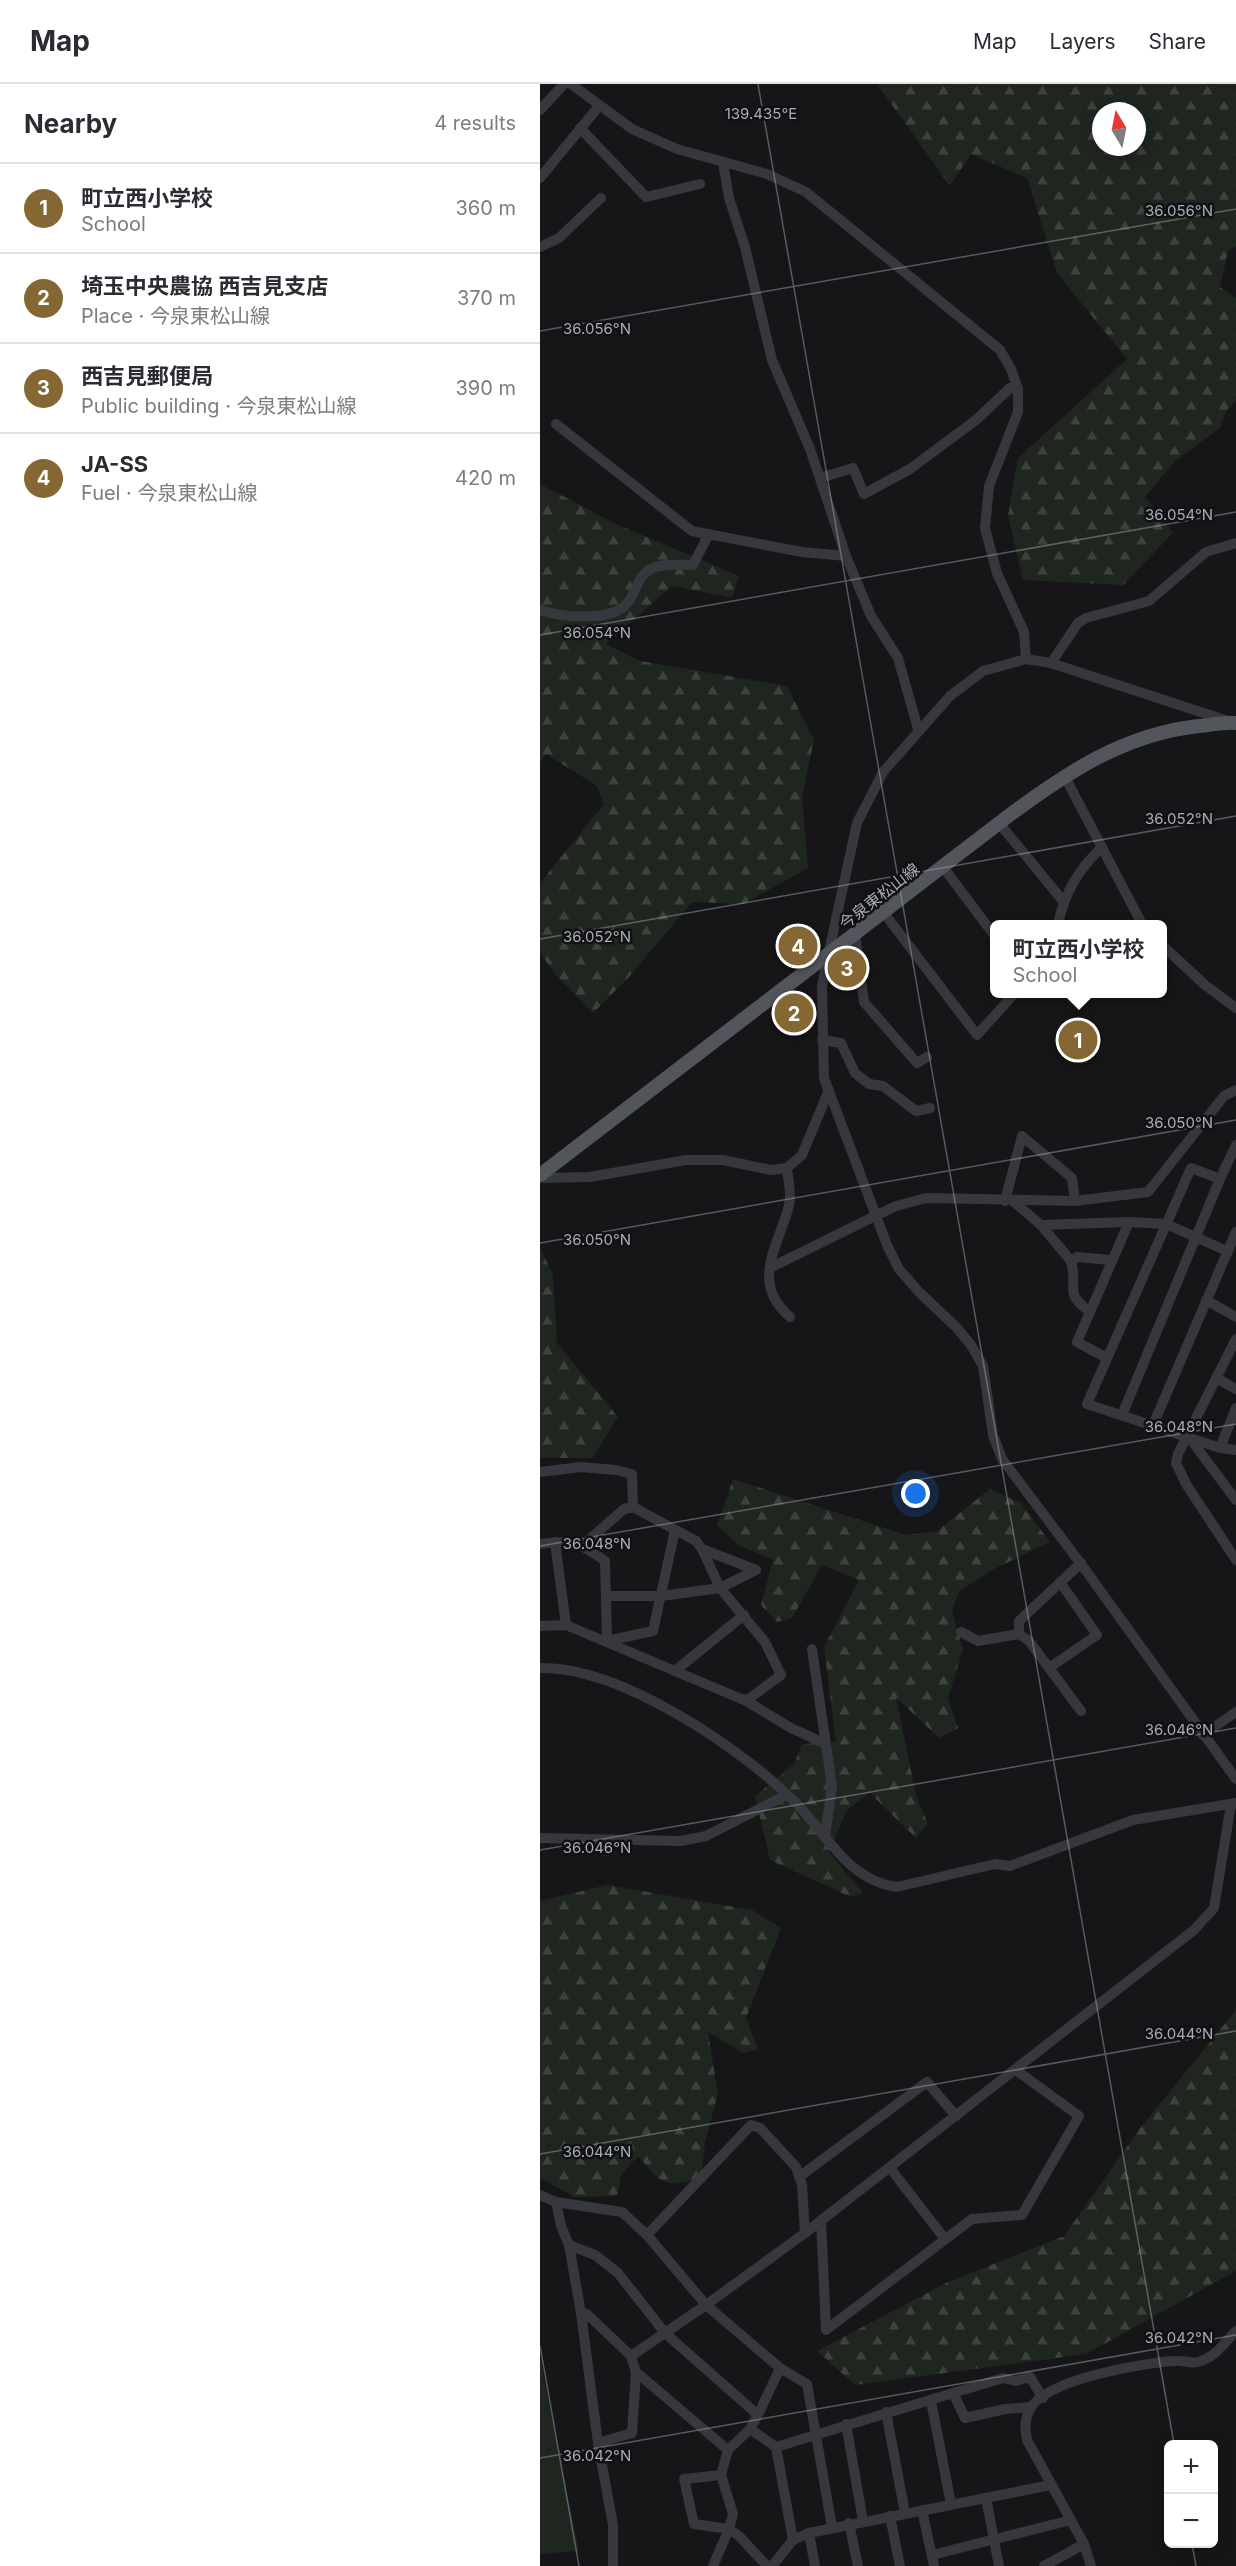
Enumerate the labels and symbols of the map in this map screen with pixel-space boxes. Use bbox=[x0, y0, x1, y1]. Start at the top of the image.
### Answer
north arrow bbox=[1092, 102, 1146, 156]
text: 139.435°E bbox=[725, 104, 797, 123]
text: 36.056°N bbox=[1145, 201, 1213, 220]
text: 36.056°N bbox=[563, 319, 631, 338]
text: 36.054°N bbox=[1145, 505, 1213, 524]
text: 36.054°N bbox=[563, 623, 631, 642]
text: 36.052°N bbox=[1145, 809, 1213, 828]
street label: 今泉東松山線 bbox=[835, 859, 923, 933]
pin: 4 bbox=[778, 924, 818, 968]
text: 36.052°N bbox=[563, 927, 631, 946]
pin: 3 bbox=[828, 946, 866, 990]
pin: 2 bbox=[774, 990, 814, 1036]
pin: 1 bbox=[1058, 1018, 1098, 1062]
text: 36.050°N bbox=[1145, 1113, 1213, 1132]
text: 36.050°N bbox=[563, 1230, 631, 1249]
text: 36.048°N bbox=[1145, 1417, 1213, 1436]
your location bbox=[901, 1479, 930, 1508]
text: 36.048°N bbox=[563, 1534, 631, 1553]
text: 36.046°N bbox=[1145, 1720, 1213, 1739]
text: 36.046°N bbox=[563, 1838, 631, 1857]
text: 36.044°N bbox=[1145, 2024, 1213, 2043]
text: 36.044°N bbox=[563, 2142, 631, 2161]
text: 36.042°N bbox=[1145, 2328, 1213, 2347]
text: 36.042°N bbox=[563, 2446, 631, 2465]

